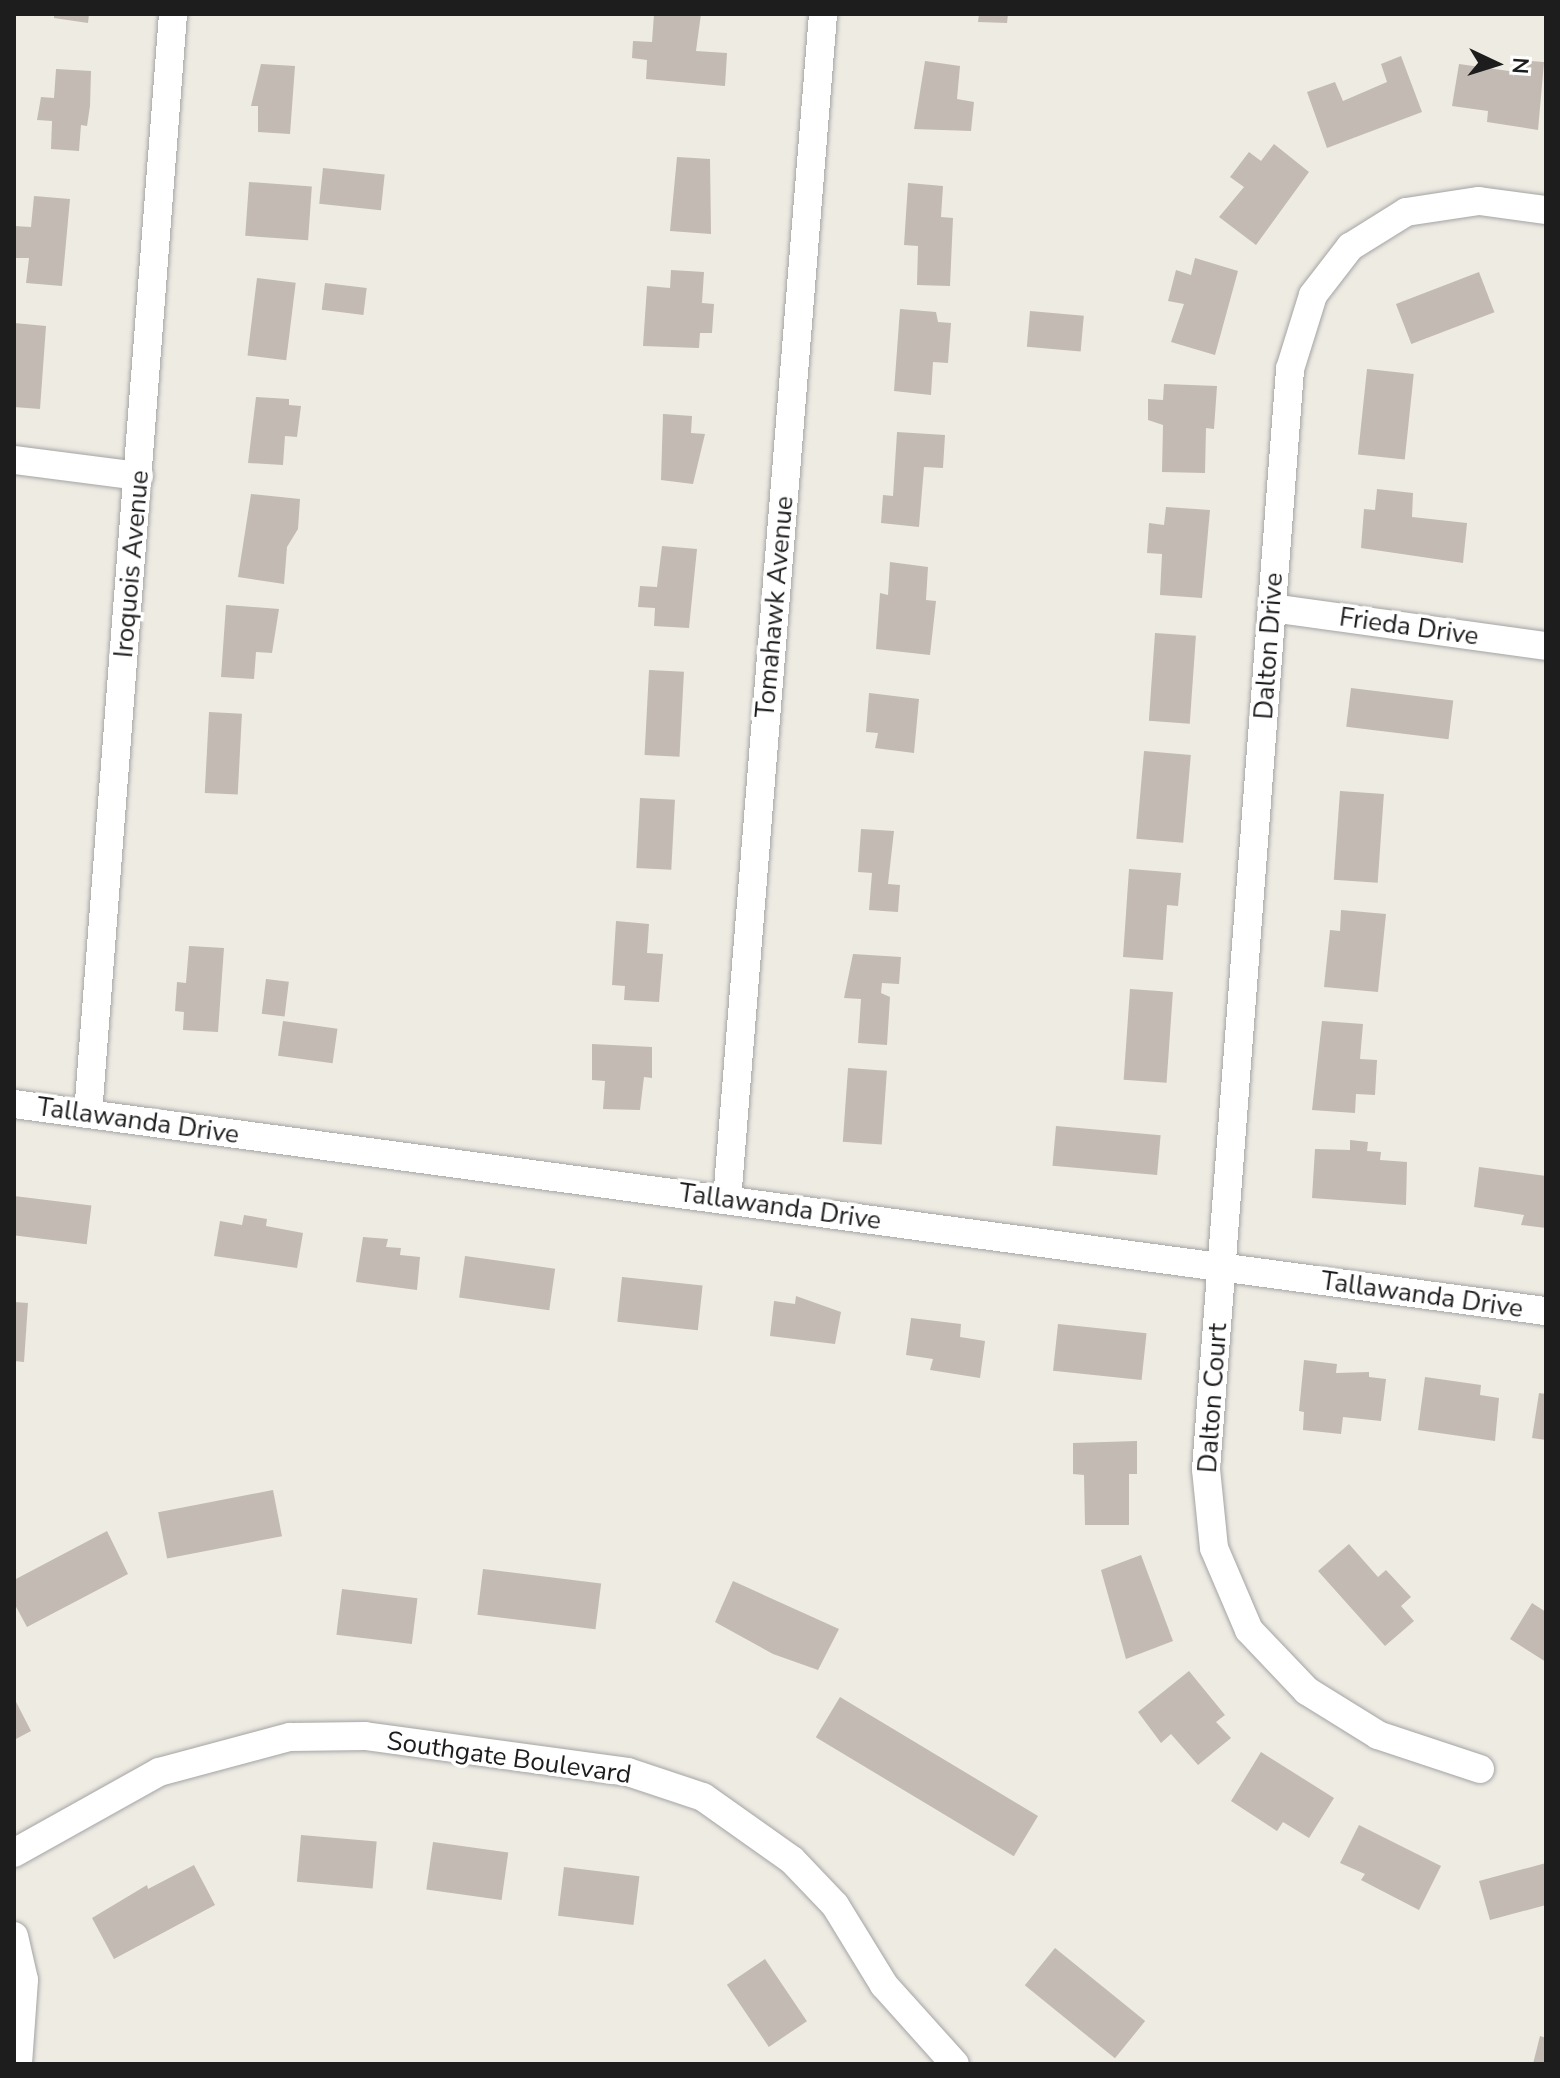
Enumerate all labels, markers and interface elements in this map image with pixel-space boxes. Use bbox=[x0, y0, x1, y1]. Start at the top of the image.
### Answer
north arrow bbox=[1456, 24, 1536, 104]
text: N bbox=[1504, 56, 1535, 75]
street label: Iroquois Avenue bbox=[108, 469, 156, 659]
street label: Tomahawk Avenue bbox=[750, 495, 800, 719]
street label: Dalton Drive bbox=[1248, 572, 1290, 720]
street label: Frieda Drive bbox=[1337, 602, 1481, 652]
street label: Tallawanda Drive bbox=[35, 1091, 241, 1151]
street label: Tallawanda Drive bbox=[677, 1177, 883, 1237]
street label: Tallawanda Drive bbox=[1319, 1265, 1525, 1325]
street label: Dalton Court bbox=[1192, 1322, 1234, 1474]
street label: Southgate Boulevard bbox=[385, 1725, 633, 1791]

